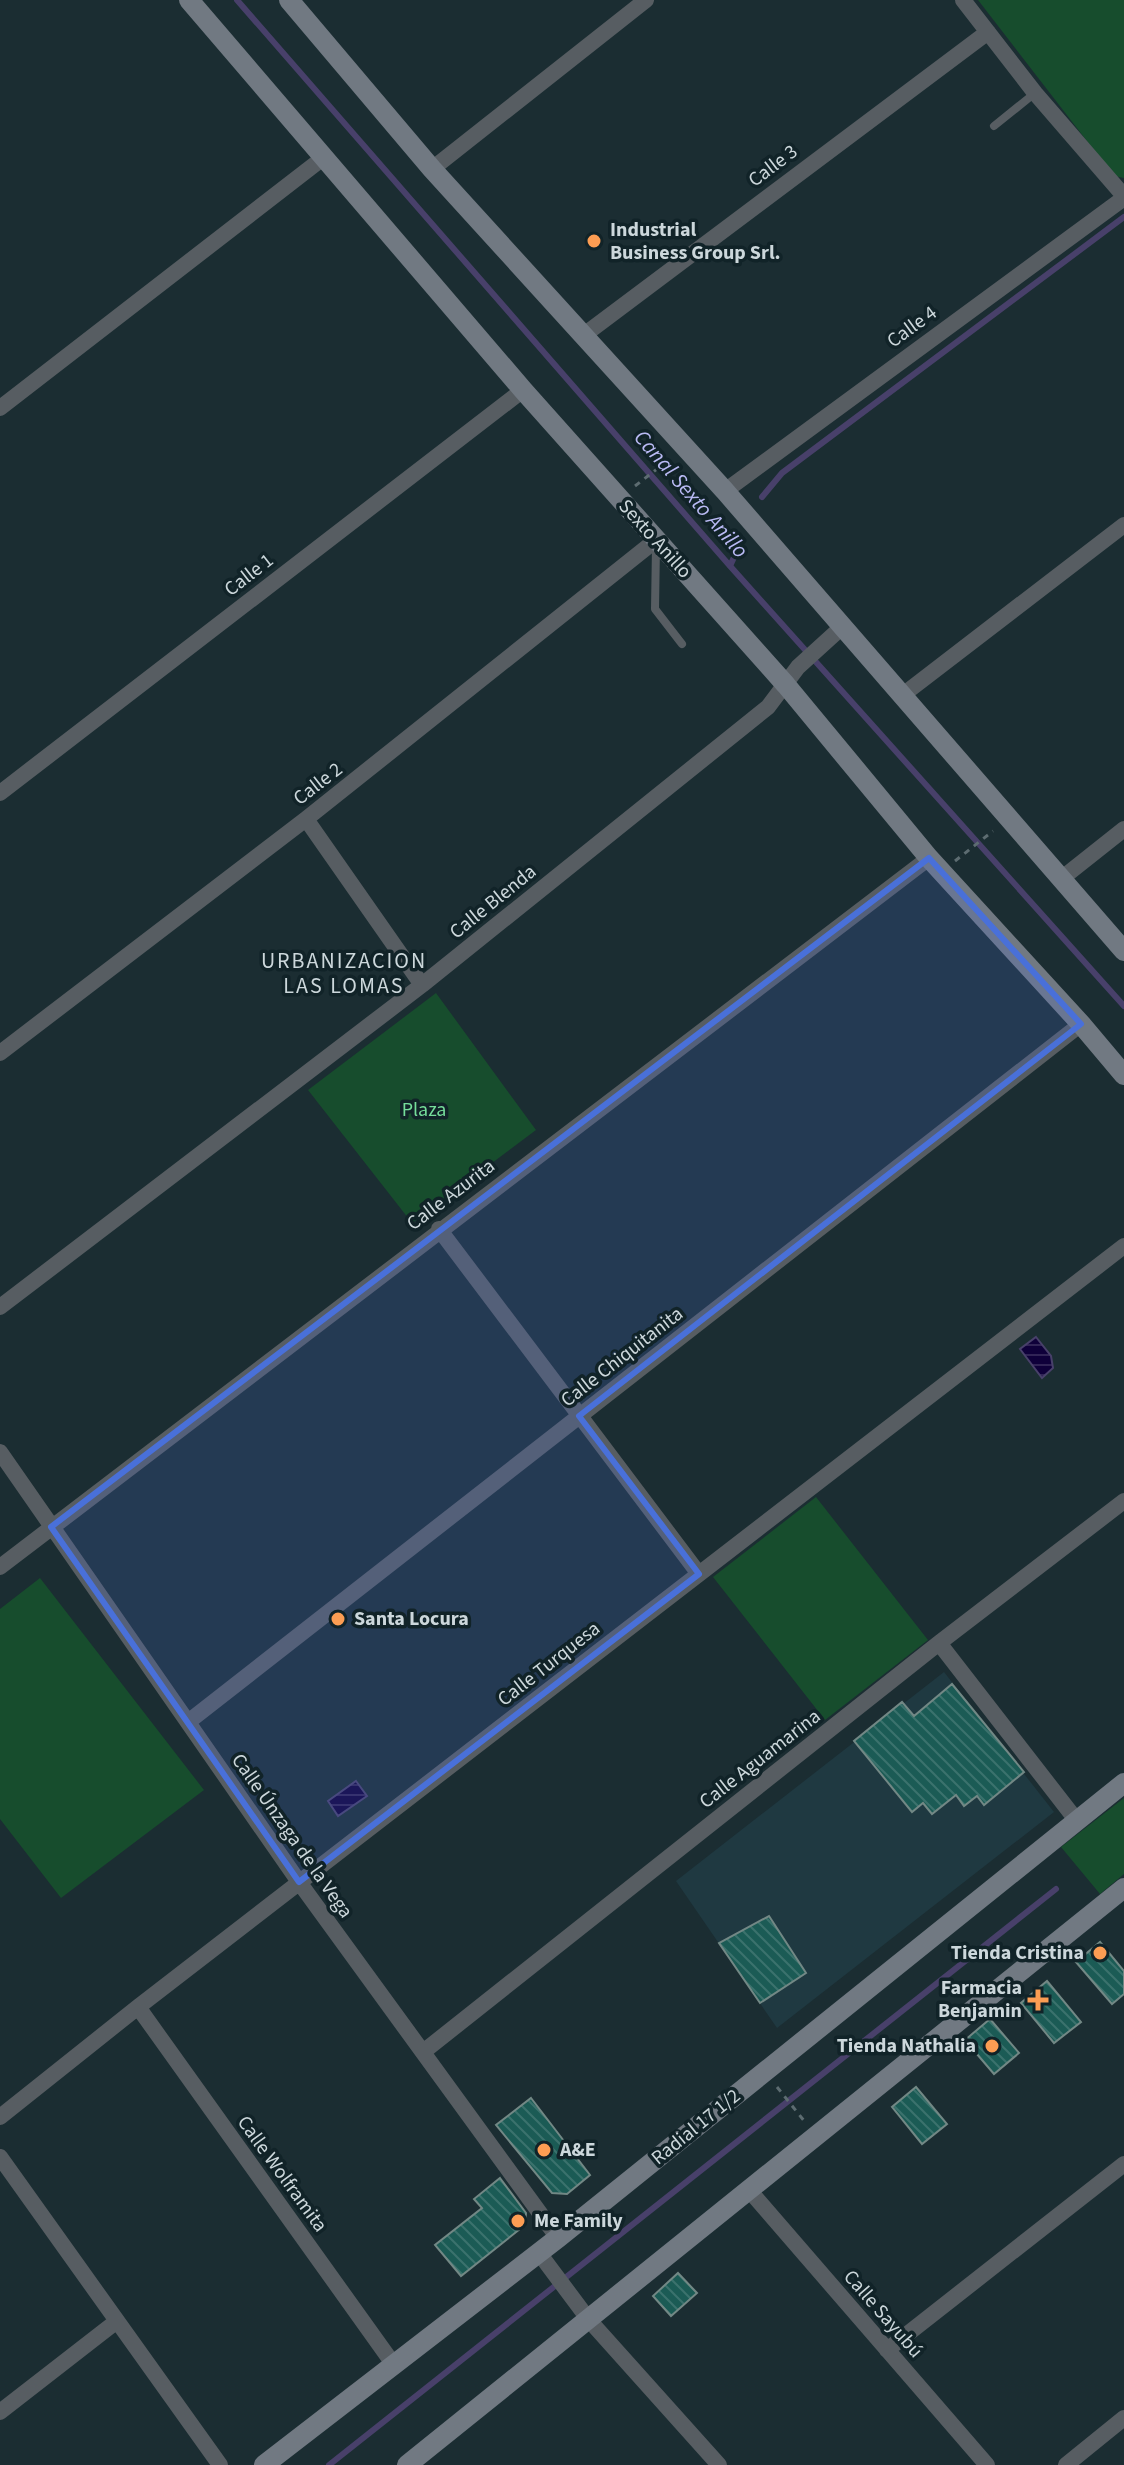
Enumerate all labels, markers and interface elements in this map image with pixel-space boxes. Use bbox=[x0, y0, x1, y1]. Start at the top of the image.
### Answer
street label: Calle 3 bbox=[742, 138, 804, 194]
place label: Industrial Business Group Srl. bbox=[610, 216, 781, 267]
marker: Industrial Business Group Srl. bbox=[585, 232, 603, 250]
street label: Calle 4 bbox=[881, 299, 943, 355]
water label: Canal Sexto Anillo bbox=[628, 425, 754, 563]
street label: Sexto Anillo bbox=[613, 495, 697, 583]
street label: Calle 1 bbox=[218, 547, 280, 603]
street label: Calle 2 bbox=[287, 756, 349, 812]
street label: Calle Blenda bbox=[444, 858, 542, 946]
district label: URBANIZACION LAS LOMAS bbox=[261, 945, 427, 1002]
park label: Plaza bbox=[402, 1096, 446, 1124]
street label: Calle Azurita bbox=[401, 1153, 501, 1237]
street label: Calle Chiquitanita bbox=[555, 1300, 689, 1414]
place label: Santa Locura bbox=[354, 1605, 469, 1633]
marker: Santa Locura bbox=[329, 1610, 347, 1628]
street label: Calle Turquesa bbox=[492, 1615, 606, 1713]
street label: Calle Aguamarina bbox=[693, 1703, 827, 1815]
street label: Calle Únzaga de la Vega bbox=[225, 1748, 359, 1924]
place label: Tienda Cristina bbox=[951, 1939, 1084, 1967]
marker: Tienda Cristina bbox=[1091, 1944, 1109, 1962]
place label: Farmacia Benjamin bbox=[938, 1974, 1022, 2025]
marker: Farmacia Benjamin bbox=[1029, 1991, 1047, 2009]
place label: Tienda Nathalia bbox=[837, 2032, 976, 2060]
marker: Tienda Nathalia bbox=[983, 2037, 1001, 2055]
street label: Radial 17 1/2 bbox=[645, 2082, 747, 2172]
street label: Calle Wolframita bbox=[230, 2110, 334, 2238]
place label: A&E bbox=[559, 2136, 596, 2164]
marker: A&E bbox=[535, 2141, 553, 2159]
place label: Me Family bbox=[534, 2207, 623, 2235]
marker: Me Family bbox=[509, 2212, 527, 2230]
street label: Calle Sayubú bbox=[837, 2264, 929, 2364]

